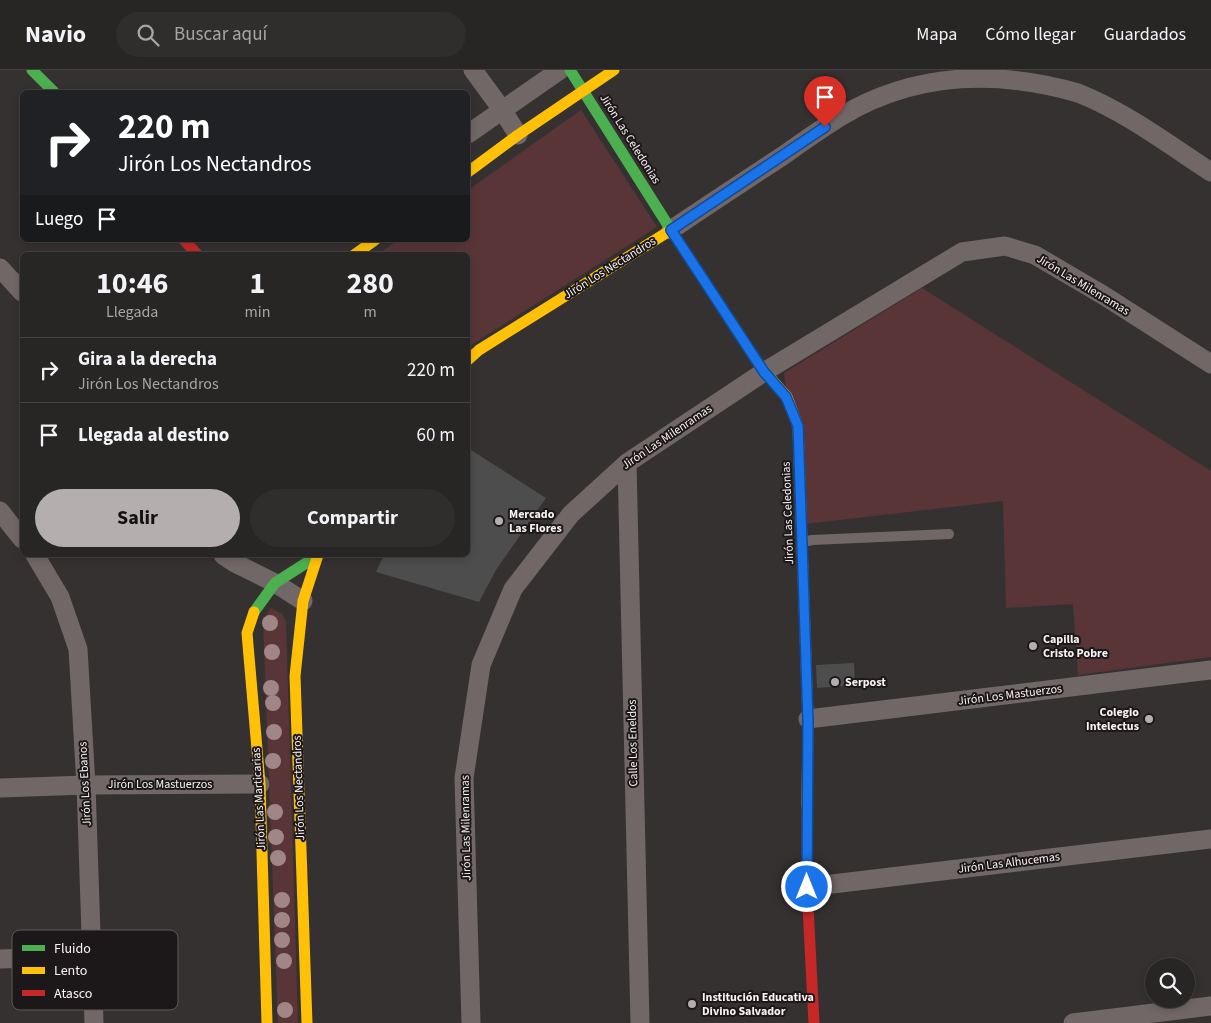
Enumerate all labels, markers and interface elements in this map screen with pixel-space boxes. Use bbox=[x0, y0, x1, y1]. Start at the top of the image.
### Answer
search box bbox=[116, 12, 466, 57]
text: Navio bbox=[25, 17, 86, 52]
icon: search bbox=[134, 21, 162, 49]
text: Buscar aquí bbox=[174, 21, 267, 48]
text: Mapa bbox=[916, 22, 957, 47]
text: Cómo llegar bbox=[985, 22, 1076, 47]
text: Guardados bbox=[1104, 22, 1186, 47]
pin bbox=[804, 76, 846, 127]
icon: arrive bbox=[811, 83, 839, 111]
street label: Jirón Las Celedonias bbox=[595, 91, 665, 187]
text: 220 m bbox=[118, 102, 210, 152]
icon: right bbox=[35, 110, 100, 175]
text: Jirón Los Nectandros bbox=[118, 148, 311, 180]
icon: arrive bbox=[93, 205, 121, 233]
text: Luego bbox=[35, 206, 83, 233]
street label: Jirón Los Nectandros bbox=[561, 233, 659, 303]
street label: Jirón Las Milenramas bbox=[1033, 250, 1133, 320]
text: 10:46 bbox=[96, 262, 168, 305]
text: 1 bbox=[249, 262, 265, 305]
text: 280 bbox=[346, 262, 394, 305]
text: Llegada bbox=[106, 301, 158, 323]
text: min bbox=[244, 301, 270, 323]
text: m bbox=[364, 301, 377, 323]
text: Gira a la derecha bbox=[78, 346, 217, 373]
icon: right bbox=[35, 356, 63, 384]
text: 220 m bbox=[407, 357, 455, 384]
text: Jirón Los Nectandros bbox=[78, 373, 219, 395]
street label: Jirón Las Milenramas bbox=[618, 400, 716, 474]
icon: arrive bbox=[35, 421, 63, 449]
text: Llegada al destino bbox=[78, 422, 229, 449]
text: 60 m bbox=[417, 422, 455, 449]
street label: Jirón Las Celedonias bbox=[778, 461, 798, 565]
button: Salir bbox=[35, 489, 240, 547]
button: Compartir bbox=[250, 489, 455, 547]
place label: Mercado Las Flores bbox=[509, 506, 562, 537]
marker: Mercado Las Flores bbox=[493, 515, 505, 527]
place label: Capilla Cristo Pobre bbox=[1043, 631, 1108, 662]
marker: Capilla Cristo Pobre bbox=[1027, 640, 1039, 652]
place label: Serpost bbox=[845, 674, 886, 691]
marker: Serpost bbox=[829, 676, 841, 688]
street label: Jirón Los Mastuerzos bbox=[957, 680, 1063, 710]
street label: Calle Los Eneldos bbox=[624, 699, 642, 787]
place label: Colegio Intelectus bbox=[1086, 704, 1139, 735]
marker: Colegio Intelectus bbox=[1143, 713, 1155, 725]
street label: Jirón Los Nectandros bbox=[289, 735, 309, 841]
street label: Jirón Los Ebanos bbox=[74, 741, 96, 827]
street label: Jirón Las Marticarias bbox=[248, 747, 270, 851]
street label: Jirón Las Milenramas bbox=[457, 775, 475, 881]
street label: Jirón Los Mastuerzos bbox=[108, 776, 212, 793]
street label: Jirón Las Alhucemas bbox=[957, 848, 1061, 878]
position arrow bbox=[780, 860, 832, 912]
legend bbox=[12, 930, 178, 1010]
text: Fluido bbox=[54, 939, 91, 959]
map controls bbox=[1145, 958, 1195, 1008]
button: search bbox=[1145, 958, 1195, 1008]
text: Lento bbox=[54, 961, 87, 981]
text: Atasco bbox=[54, 984, 92, 1004]
place label: Institución Educativa Divino Salvador bbox=[702, 989, 814, 1020]
marker: Institución Educativa Divino Salvador bbox=[686, 998, 698, 1010]

